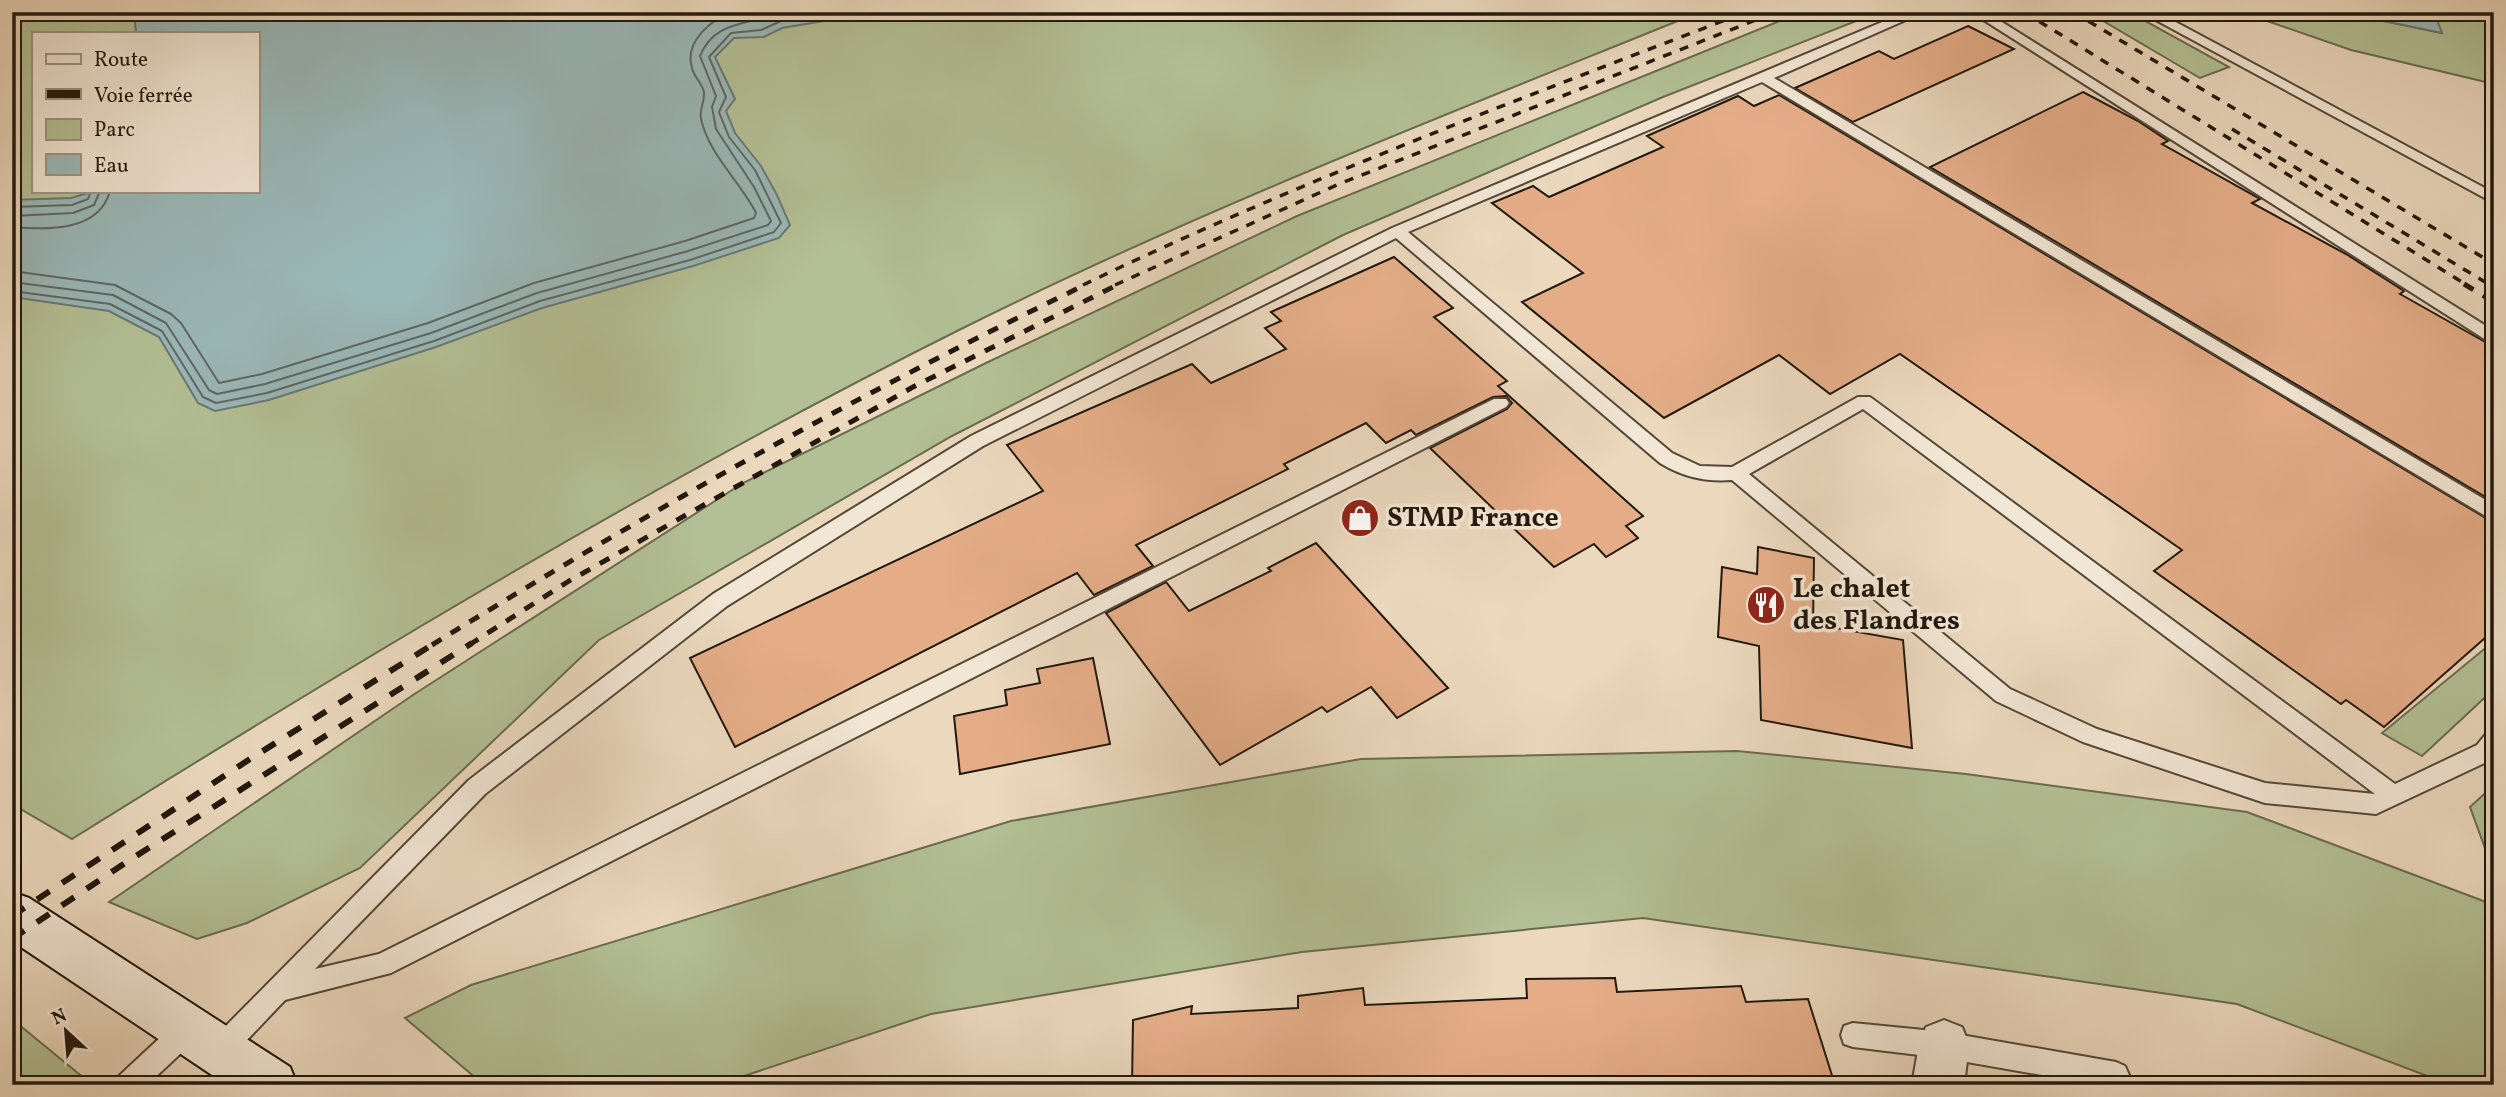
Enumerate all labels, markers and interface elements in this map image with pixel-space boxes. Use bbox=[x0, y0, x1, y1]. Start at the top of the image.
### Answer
legend bbox=[32, 32, 259, 192]
text: Route bbox=[94, 46, 148, 75]
text: Voie ferrée bbox=[94, 82, 193, 111]
text: Parc bbox=[94, 116, 135, 145]
text: Eau bbox=[94, 152, 129, 181]
shop icon: STMP France bbox=[1339, 497, 1381, 539]
place label: STMP France bbox=[1387, 499, 1559, 538]
place label: Le chalet des Flandres bbox=[1793, 570, 1960, 641]
restaurant icon: Le chalet des Flandres bbox=[1745, 584, 1787, 626]
north arrow bbox=[32, 996, 102, 1066]
text: N bbox=[48, 1003, 72, 1032]

